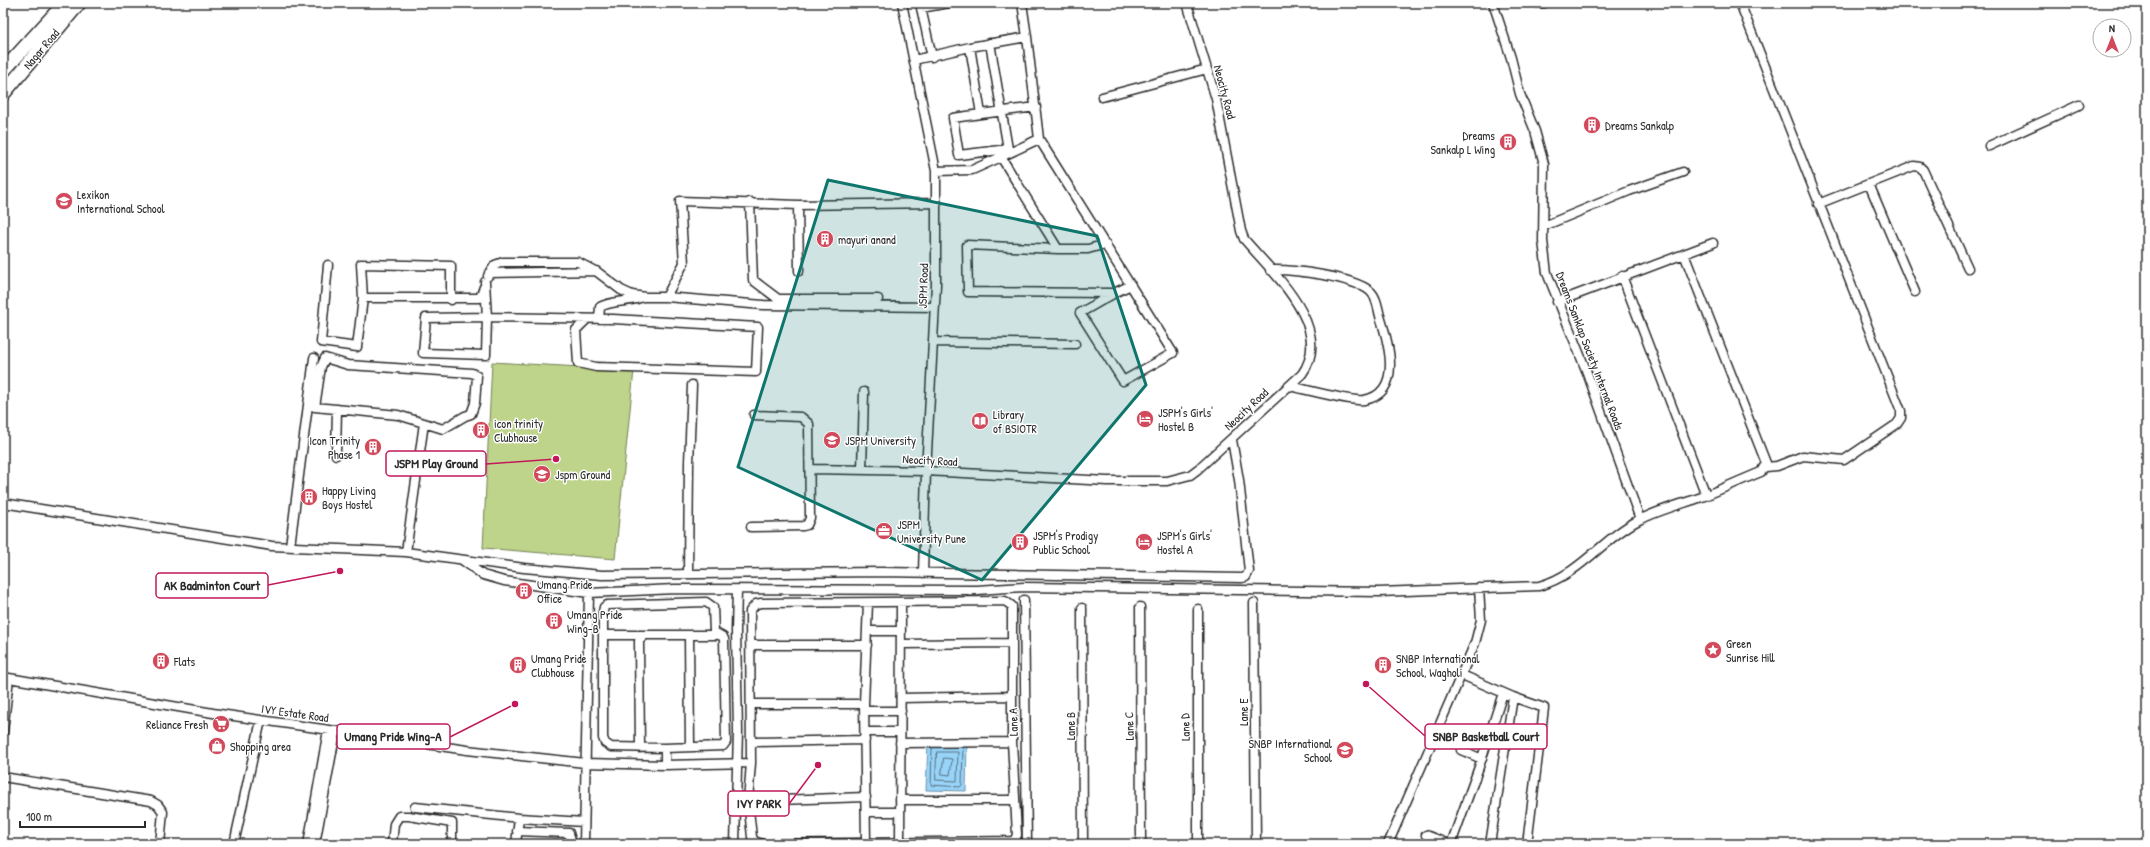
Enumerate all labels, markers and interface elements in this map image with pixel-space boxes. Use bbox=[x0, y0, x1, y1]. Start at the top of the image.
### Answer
north arrow bbox=[2092, 18, 2132, 58]
text: N bbox=[2109, 21, 2115, 35]
street label: Nagar Road bbox=[19, 25, 63, 73]
street label: Neocity Road bbox=[1210, 63, 1240, 121]
building icon: Dreams Sankalp bbox=[1582, 115, 1602, 135]
place label: Dreams Sankalp bbox=[1605, 117, 1674, 134]
place label: Dreams Sankalp L Wing bbox=[1431, 127, 1495, 158]
building icon: Dreams Sankalp L Wing bbox=[1498, 132, 1518, 152]
place label: Lexikon International School bbox=[77, 186, 166, 217]
school or university icon: Lexikon International School bbox=[54, 191, 74, 211]
building icon: mayuri anand bbox=[815, 229, 835, 249]
place label: mayuri anand bbox=[838, 231, 896, 248]
street label: JSPM Road bbox=[914, 263, 932, 309]
street label: Dreams Sanklap Society Internal Roads bbox=[1552, 269, 1628, 433]
street label: Neocity Road bbox=[1220, 384, 1272, 434]
place label: JSPM's Girls' Hostel B bbox=[1158, 404, 1213, 435]
place label: Library of BSIOTR bbox=[993, 406, 1038, 437]
hotel icon: JSPM's Girls' Hostel B bbox=[1135, 409, 1155, 429]
library icon: Library of BSIOTR bbox=[970, 411, 990, 431]
place label: icon trinity Clubhouse bbox=[494, 415, 543, 446]
building icon: icon trinity Clubhouse bbox=[471, 420, 491, 440]
school or university icon: JSPM University bbox=[822, 430, 842, 450]
place label: Icon Trinity Phase 1 bbox=[309, 432, 360, 463]
place label: JSPM University bbox=[845, 432, 916, 449]
building icon: Icon Trinity Phase 1 bbox=[363, 437, 383, 457]
street label: Neocity Road bbox=[902, 450, 958, 470]
callout: JSPM Play Ground bbox=[386, 451, 486, 476]
text: JSPM Play Ground bbox=[394, 454, 479, 473]
school or university icon: Jspm Ground bbox=[532, 464, 552, 484]
place label: Jspm Ground bbox=[555, 466, 611, 483]
place label: Happy Living Boys Hostel bbox=[322, 482, 376, 513]
building icon: Happy Living Boys Hostel bbox=[299, 487, 319, 507]
place label: JSPM University Pune bbox=[897, 516, 966, 547]
office icon: JSPM University Pune bbox=[874, 521, 894, 541]
place label: JSPM's Prodigy Public School bbox=[1033, 527, 1098, 558]
place label: JSPM's Girls' Hostel A bbox=[1157, 527, 1212, 558]
building icon: JSPM's Prodigy Public School bbox=[1010, 532, 1030, 552]
hotel icon: JSPM's Girls' Hostel A bbox=[1134, 532, 1154, 552]
callout: AK Badminton Court bbox=[156, 573, 268, 598]
text: AK Badminton Court bbox=[164, 576, 261, 594]
place label: Umang Pride Office bbox=[537, 576, 593, 607]
building icon: Umang Pride Office bbox=[514, 581, 534, 601]
place label: Umang Pride Wing-B bbox=[567, 606, 623, 637]
building icon: Umang Pride Wing-B bbox=[544, 611, 564, 631]
place label: Green Sunrise Hill bbox=[1726, 635, 1776, 666]
place icon: Green Sunrise Hill bbox=[1703, 640, 1723, 660]
place label: Umang Pride Clubhouse bbox=[531, 650, 587, 681]
place label: SNBP International School, Wagholi bbox=[1396, 650, 1480, 681]
building icon: Flats bbox=[151, 651, 171, 671]
place label: Flats bbox=[173, 653, 196, 670]
building icon: Umang Pride Clubhouse bbox=[508, 655, 528, 675]
building icon: SNBP International School, Wagholi bbox=[1373, 655, 1393, 675]
street label: Lane E bbox=[1235, 698, 1252, 726]
street label: IVY Estate Road bbox=[260, 700, 330, 726]
street label: Lane A bbox=[1004, 708, 1022, 736]
street label: Lane C bbox=[1120, 711, 1138, 741]
street label: Lane B bbox=[1062, 712, 1079, 740]
street label: Lane D bbox=[1176, 713, 1194, 741]
supermarket icon: Reliance Fresh bbox=[211, 714, 231, 734]
place label: Reliance Fresh bbox=[146, 716, 208, 733]
callout: Umang Pride Wing-A bbox=[337, 724, 450, 749]
callout: SNBP Basketball Court bbox=[1425, 724, 1547, 749]
text: Umang Pride Wing-A bbox=[344, 727, 442, 746]
text: SNBP Basketball Court bbox=[1433, 727, 1540, 745]
place label: SNBP International School bbox=[1249, 735, 1333, 766]
shop icon: Shopping area bbox=[207, 736, 227, 756]
place label: Shopping area bbox=[230, 738, 291, 755]
school or university icon: SNBP International School bbox=[1335, 740, 1355, 760]
callout: IVY PARK bbox=[728, 791, 789, 816]
text: IVY PARK bbox=[737, 794, 781, 812]
scale bar bbox=[20, 803, 145, 829]
text: 100 m bbox=[26, 808, 52, 825]

